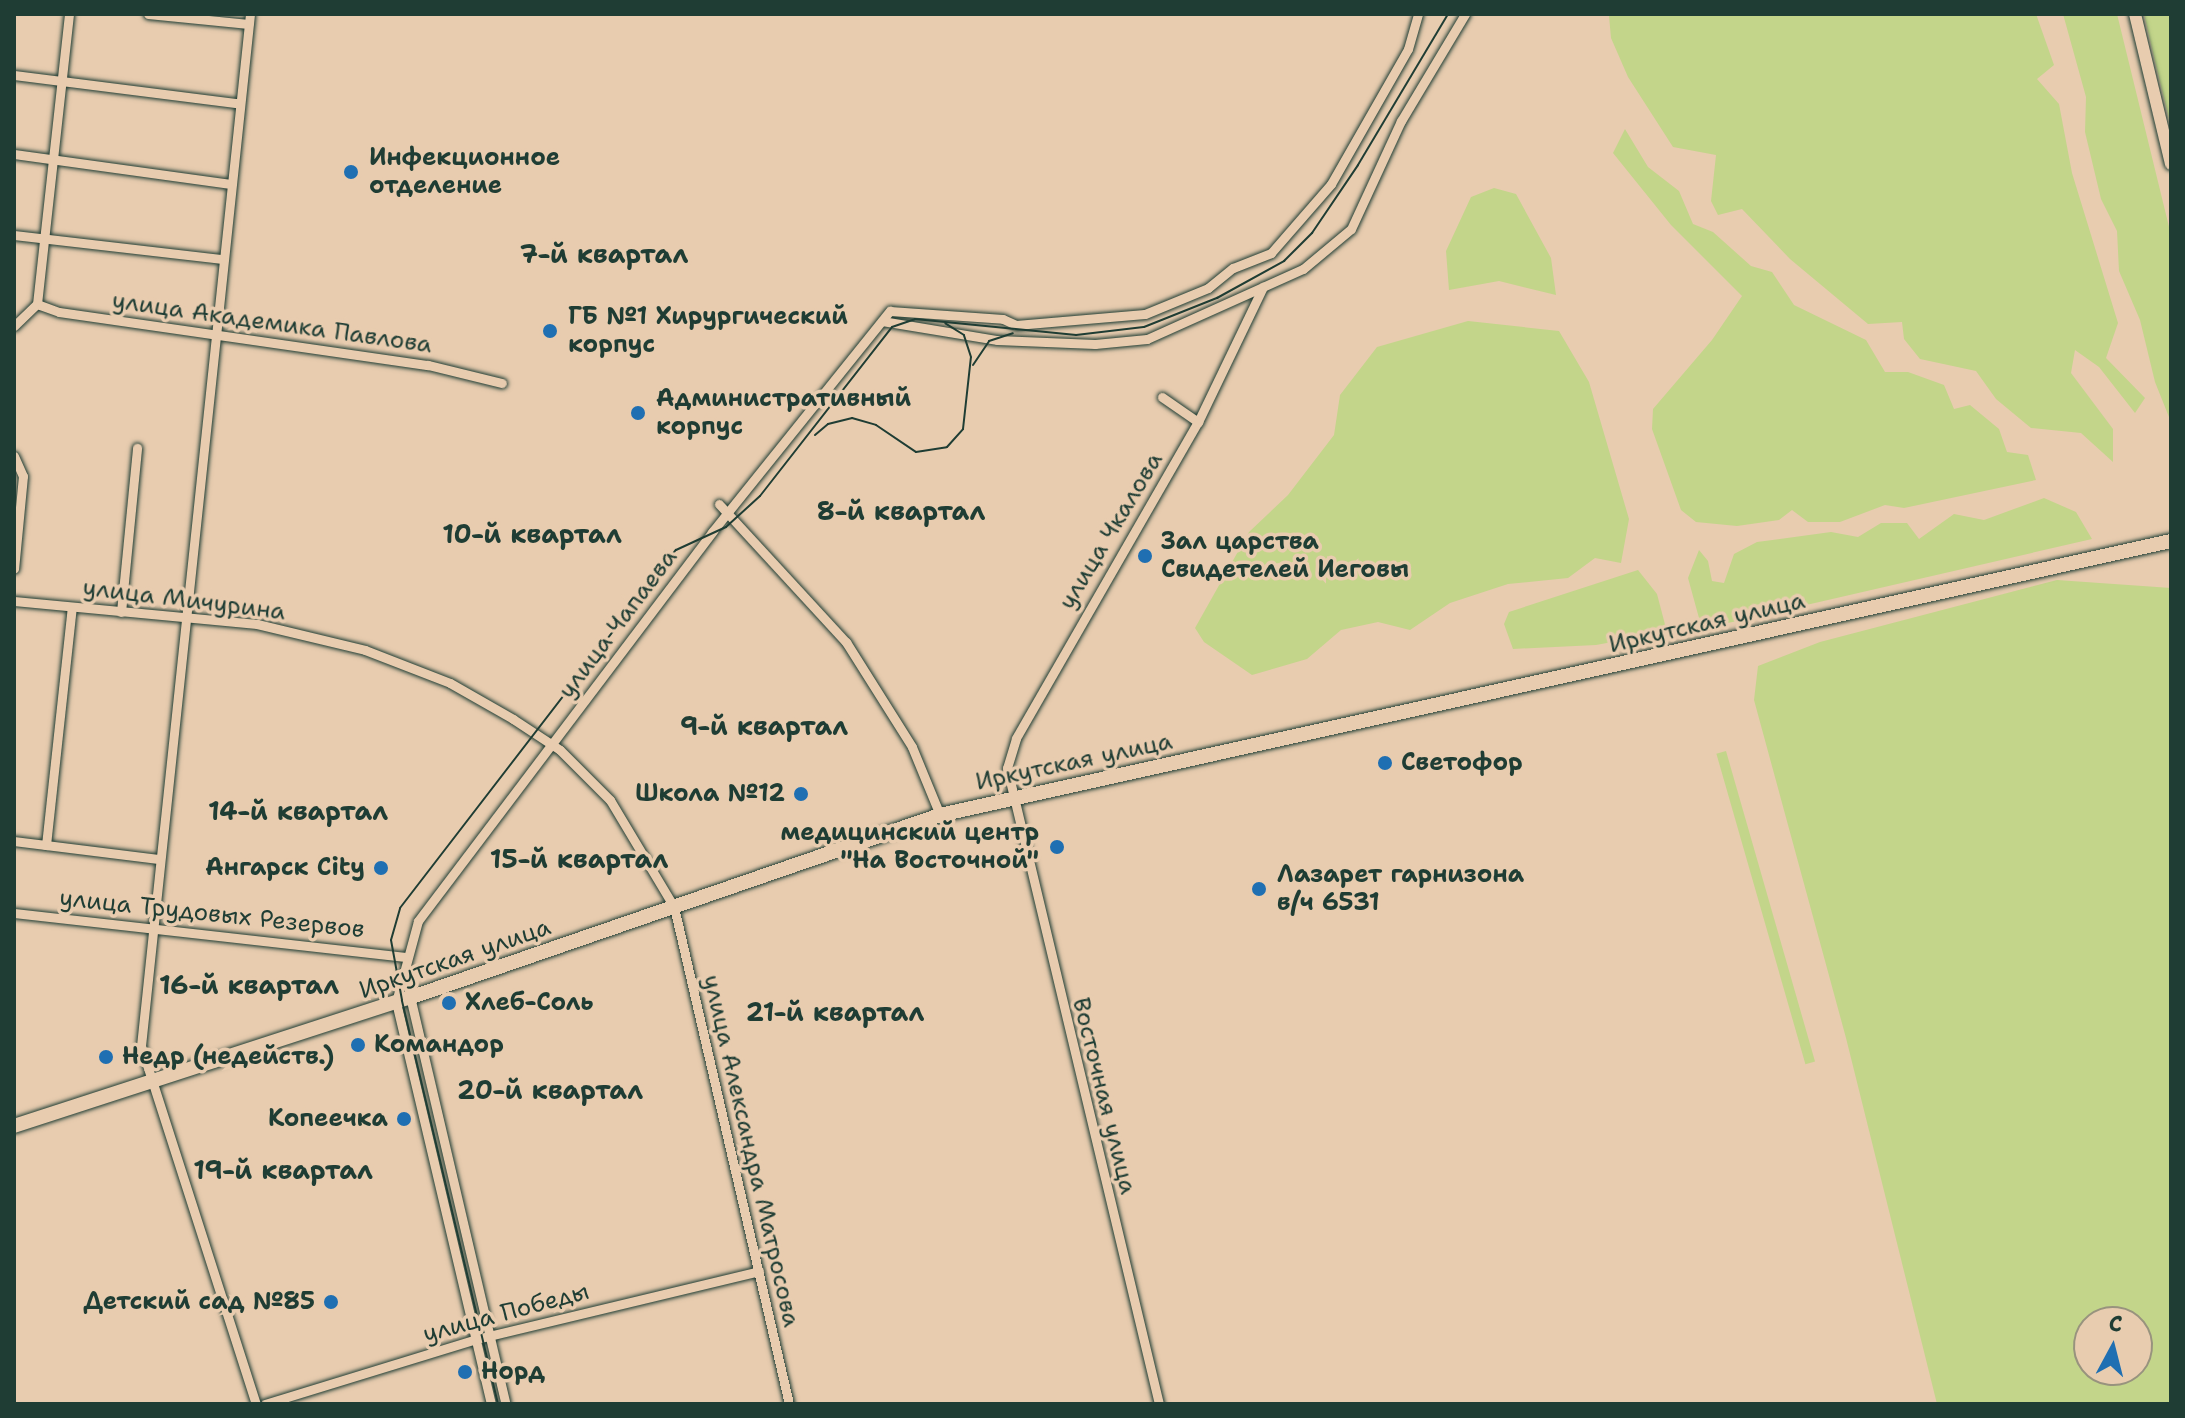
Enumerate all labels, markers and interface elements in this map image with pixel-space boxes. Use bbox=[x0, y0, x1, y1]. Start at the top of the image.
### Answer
place label: Инфекционное отделение bbox=[369, 144, 560, 200]
marker: Инфекционное отделение bbox=[340, 161, 362, 183]
district label: 7-й квартал bbox=[520, 238, 688, 270]
street label: улица Академика Павлова bbox=[110, 286, 434, 360]
place label: ГБ №1 Хирургический корпус bbox=[568, 303, 848, 359]
marker: ГБ №1 Хирургический корпус bbox=[539, 320, 561, 342]
place label: Административный корпус bbox=[656, 385, 911, 441]
marker: Административный корпус bbox=[627, 402, 649, 424]
street label: улица Чкалова bbox=[1053, 447, 1169, 615]
district label: 8-й квартал bbox=[817, 495, 985, 527]
district label: 10-й квартал bbox=[442, 518, 622, 550]
place label: Зал царства Свидетелей Иеговы bbox=[1161, 528, 1409, 584]
street label: улица Чапаева bbox=[553, 544, 683, 704]
marker: Зал царства Свидетелей Иеговы bbox=[1136, 547, 1154, 565]
street label: улица Мичурина bbox=[81, 573, 287, 627]
street label: Иркутская улица bbox=[1606, 586, 1808, 660]
district label: 9-й квартал bbox=[680, 710, 848, 742]
street label: Иркутская улица bbox=[973, 727, 1175, 797]
place label: Светофор bbox=[1401, 749, 1523, 777]
marker: Светофор bbox=[1376, 754, 1394, 772]
place label: Школа №12 bbox=[635, 780, 785, 808]
marker: Школа №12 bbox=[792, 785, 810, 803]
district label: 14-й квартал bbox=[208, 795, 388, 827]
place label: медицинский центр "На Восточной" bbox=[780, 819, 1039, 875]
marker: медицинский центр "На Восточной" bbox=[1046, 836, 1068, 858]
district label: 15-й квартал bbox=[490, 843, 668, 875]
place label: Ангарск City bbox=[205, 854, 365, 882]
marker: Ангарск City bbox=[372, 859, 390, 877]
place label: Лазарет гарнизона в/ч 6531 bbox=[1277, 861, 1524, 917]
marker: Лазарет гарнизона в/ч 6531 bbox=[1248, 878, 1270, 900]
street label: улица Трудовых Резервов bbox=[58, 884, 366, 944]
street label: Иркутская улица bbox=[356, 913, 554, 1005]
district label: 16-й квартал bbox=[159, 969, 339, 1001]
street label: улица Александра Матросова bbox=[696, 972, 806, 1330]
place label: Хлеб-Соль bbox=[465, 989, 594, 1017]
marker: Хлеб-Соль bbox=[440, 994, 458, 1012]
street label: Восточная улица bbox=[1066, 995, 1142, 1197]
district label: 21-й квартал bbox=[746, 996, 924, 1028]
place label: Командор bbox=[374, 1031, 504, 1059]
marker: Командор bbox=[349, 1036, 367, 1054]
place label: Недр (недейств.) bbox=[122, 1043, 334, 1071]
marker: Недр (недейств.) bbox=[97, 1048, 115, 1066]
district label: 20-й квартал bbox=[457, 1074, 643, 1106]
place label: Копеечка bbox=[268, 1105, 388, 1133]
marker: Копеечка bbox=[395, 1110, 413, 1128]
district label: 19-й квартал bbox=[193, 1154, 373, 1186]
street label: улица Победы bbox=[420, 1277, 592, 1349]
place label: Детский сад №85 bbox=[83, 1288, 315, 1316]
marker: Детский сад №85 bbox=[322, 1293, 340, 1311]
north arrow bbox=[2073, 1306, 2153, 1386]
text: С bbox=[2107, 1308, 2124, 1339]
place label: Норд bbox=[481, 1358, 545, 1386]
marker: Норд bbox=[456, 1363, 474, 1381]

